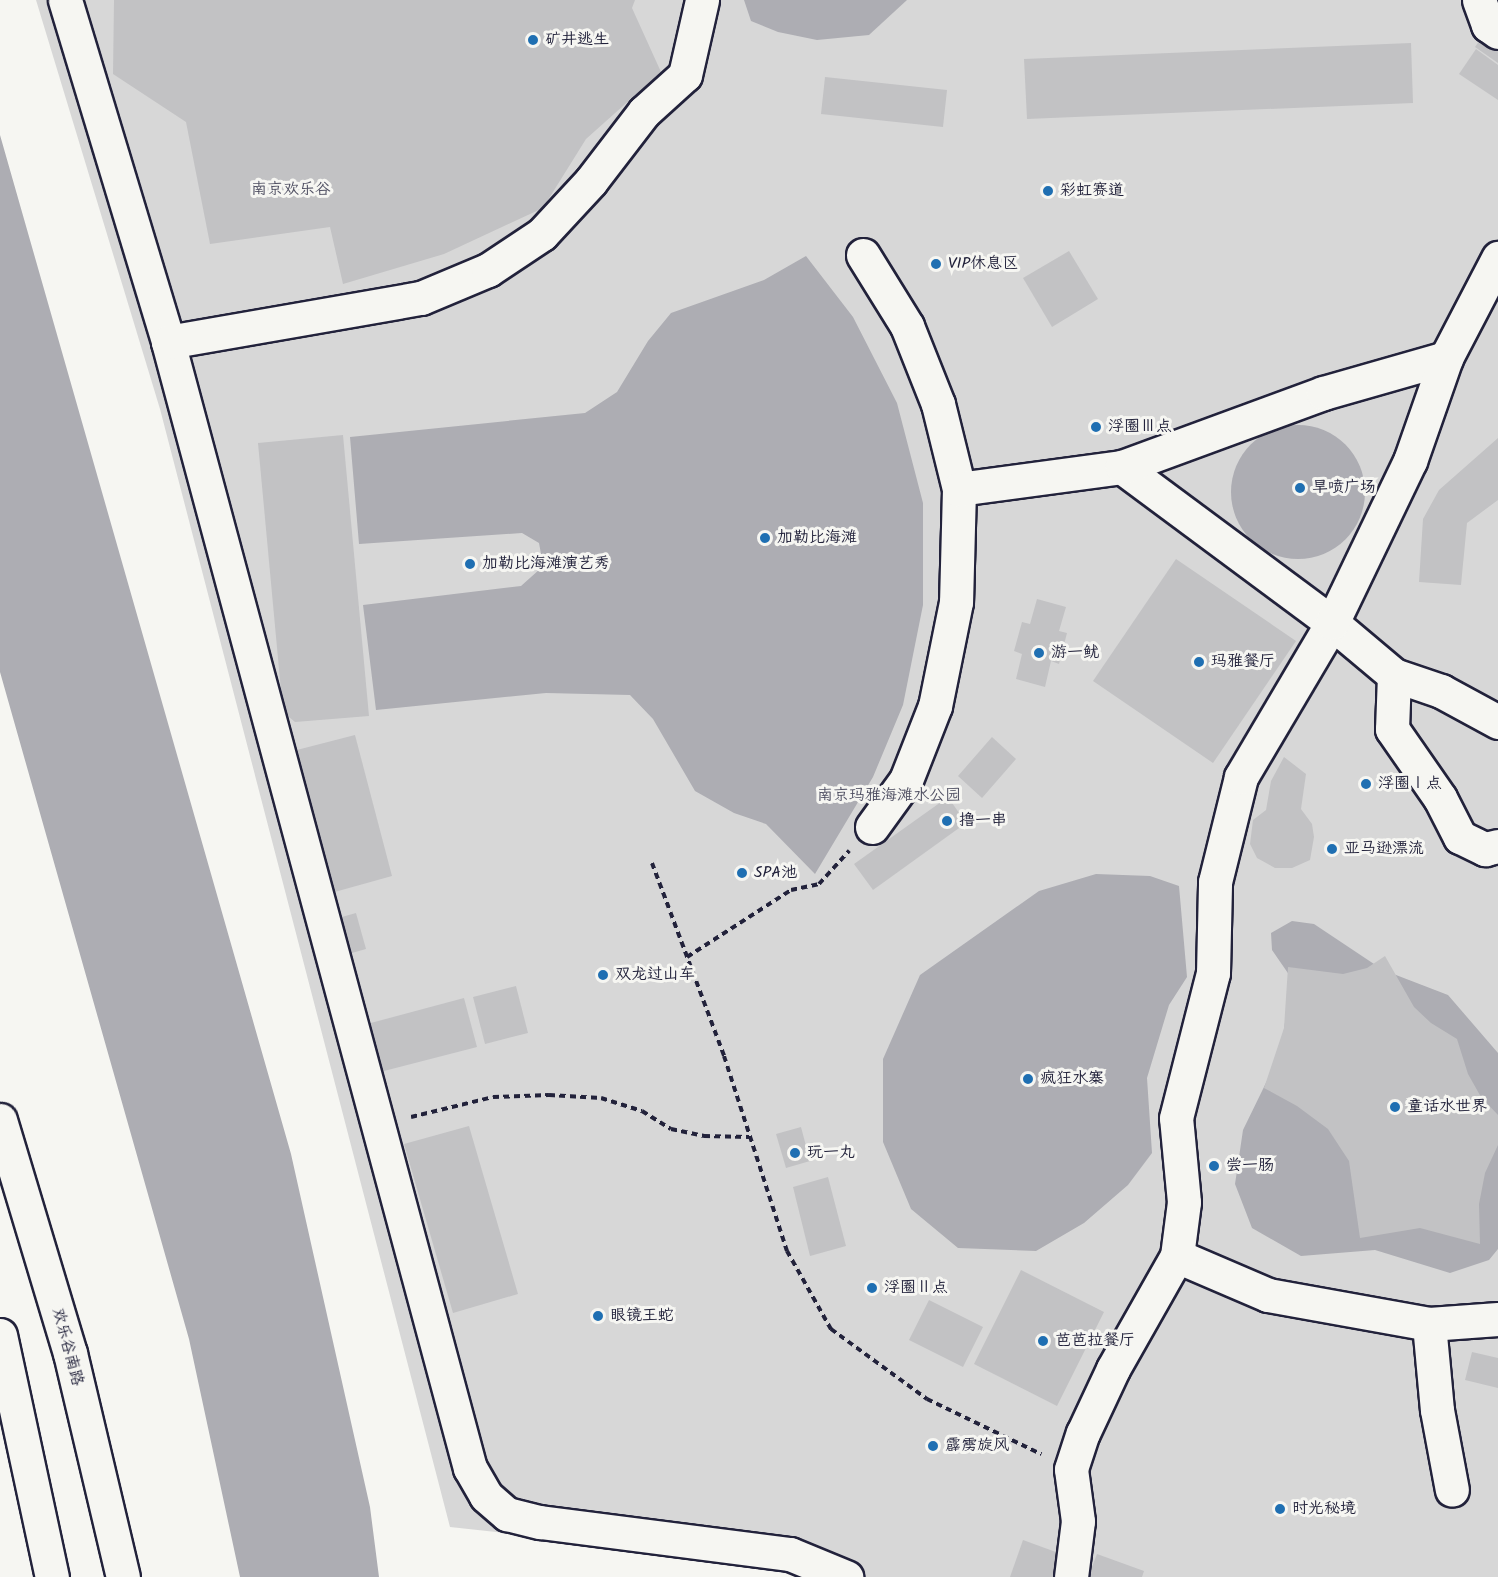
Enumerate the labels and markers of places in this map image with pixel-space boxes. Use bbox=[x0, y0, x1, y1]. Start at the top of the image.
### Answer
place label: 矿井逃生 bbox=[545, 30, 609, 50]
marker: 矿井逃生 bbox=[526, 33, 540, 47]
place label: 彩虹赛道 bbox=[1060, 181, 1124, 201]
marker: 彩虹赛道 bbox=[1041, 184, 1055, 198]
place label: VIP休息区 bbox=[948, 254, 1018, 274]
marker: VIP休息区 bbox=[929, 257, 943, 271]
place label: 浮圈Ⅲ点 bbox=[1108, 417, 1172, 437]
marker: 浮圈Ⅲ点 bbox=[1089, 420, 1103, 434]
place label: 旱喷广场 bbox=[1312, 478, 1376, 498]
marker: 旱喷广场 bbox=[1293, 481, 1307, 495]
place label: 加勒比海滩 bbox=[777, 528, 857, 548]
marker: 加勒比海滩 bbox=[758, 531, 772, 545]
place label: 加勒比海滩演艺秀 bbox=[482, 554, 610, 574]
marker: 加勒比海滩演艺秀 bbox=[463, 557, 477, 571]
place label: 游一鱿 bbox=[1051, 643, 1099, 663]
marker: 游一鱿 bbox=[1032, 646, 1046, 660]
place label: 玛雅餐厅 bbox=[1211, 652, 1275, 672]
marker: 玛雅餐厅 bbox=[1192, 655, 1206, 669]
place label: 浮圈Ⅰ点 bbox=[1378, 774, 1442, 794]
marker: 浮圈Ⅰ点 bbox=[1359, 777, 1373, 791]
place label: 撸一串 bbox=[959, 811, 1007, 831]
marker: 撸一串 bbox=[940, 814, 954, 828]
place label: 亚马逊漂流 bbox=[1344, 839, 1424, 859]
marker: 亚马逊漂流 bbox=[1325, 842, 1339, 856]
place label: SPA池 bbox=[754, 863, 797, 883]
marker: SPA池 bbox=[735, 866, 749, 880]
place label: 双龙过山车 bbox=[615, 965, 695, 985]
marker: 双龙过山车 bbox=[596, 968, 610, 982]
place label: 疯狂水寨 bbox=[1040, 1069, 1104, 1089]
marker: 疯狂水寨 bbox=[1021, 1072, 1035, 1086]
place label: 童话水世界 bbox=[1407, 1097, 1487, 1117]
marker: 童话水世界 bbox=[1388, 1100, 1402, 1114]
place label: 玩一丸 bbox=[807, 1143, 855, 1163]
marker: 玩一丸 bbox=[788, 1146, 802, 1160]
place label: 尝一肠 bbox=[1226, 1156, 1274, 1176]
marker: 尝一肠 bbox=[1207, 1159, 1221, 1173]
place label: 浮圈Ⅱ点 bbox=[884, 1278, 948, 1298]
marker: 浮圈Ⅱ点 bbox=[865, 1281, 879, 1295]
place label: 眼镜王蛇 bbox=[610, 1306, 674, 1326]
marker: 眼镜王蛇 bbox=[591, 1309, 605, 1323]
place label: 芭芭拉餐厅 bbox=[1055, 1331, 1135, 1351]
marker: 芭芭拉餐厅 bbox=[1036, 1334, 1050, 1348]
place label: 霹雳旋风 bbox=[945, 1436, 1009, 1456]
marker: 霹雳旋风 bbox=[926, 1439, 940, 1453]
place label: 时光秘境 bbox=[1292, 1499, 1356, 1519]
marker: 时光秘境 bbox=[1273, 1502, 1287, 1516]

